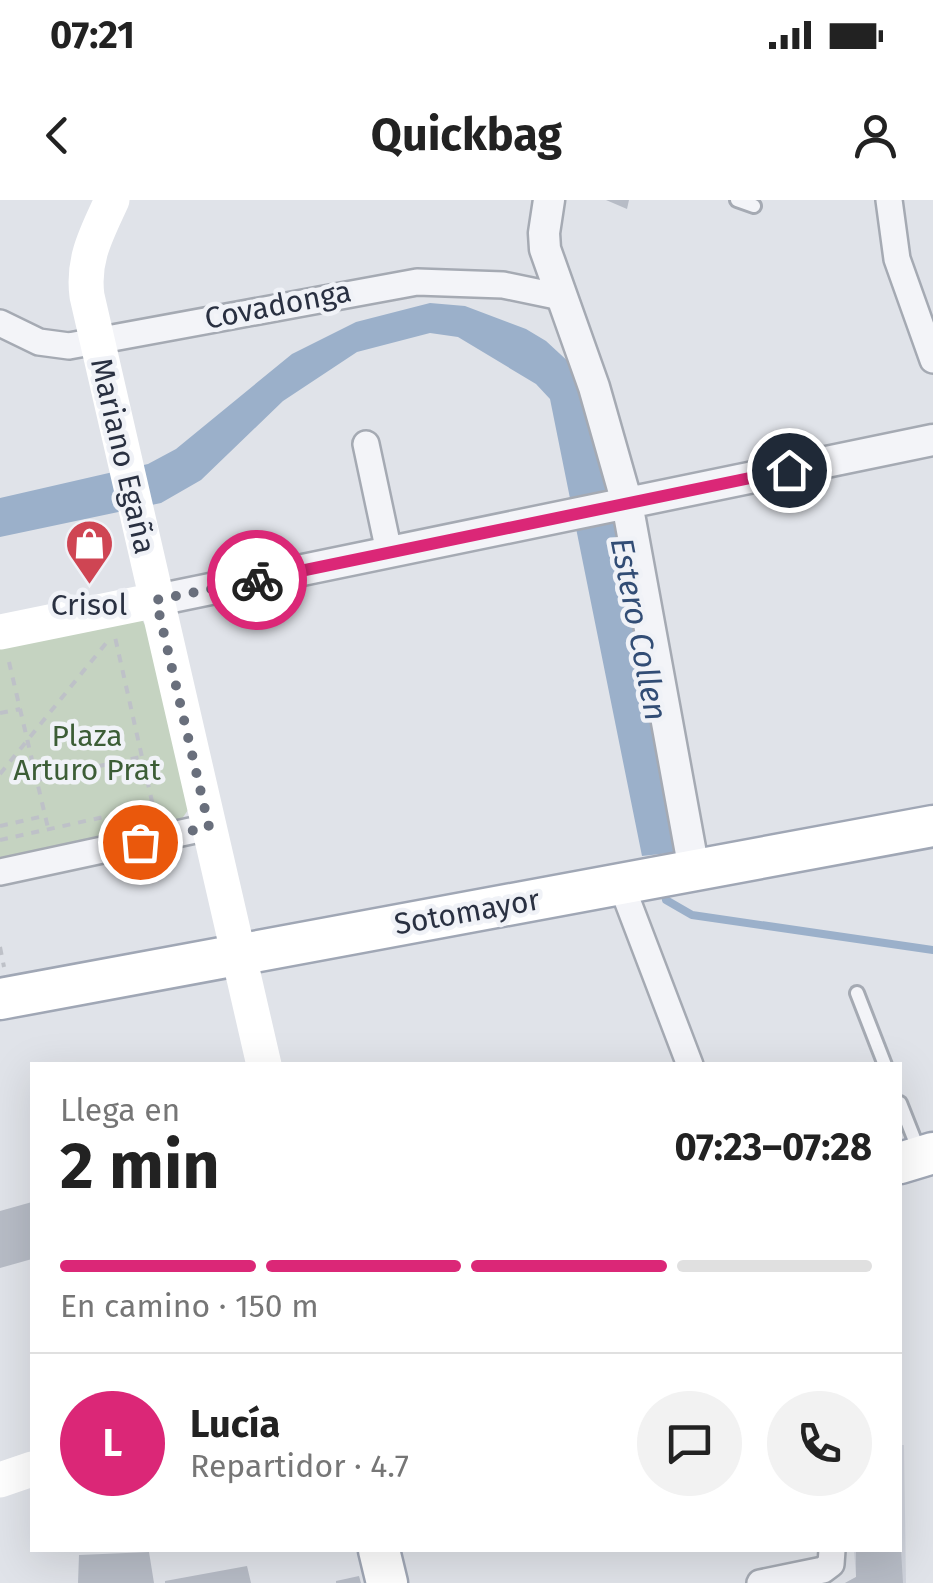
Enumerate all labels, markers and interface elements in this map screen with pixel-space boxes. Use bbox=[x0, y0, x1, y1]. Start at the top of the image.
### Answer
text: 07:21 bbox=[50, 12, 135, 58]
icon: back bbox=[30, 108, 85, 163]
text: Quickbag bbox=[371, 108, 562, 162]
icon: person bbox=[848, 108, 903, 163]
street label: Covadonga bbox=[202, 273, 354, 337]
street label: Mariano Egaña bbox=[83, 355, 163, 557]
pin bbox=[747, 428, 832, 513]
icon: home bbox=[762, 443, 817, 498]
shop icon: Crisol bbox=[63, 518, 115, 586]
courier bbox=[207, 530, 307, 630]
water label: Estero Collen bbox=[603, 534, 675, 724]
icon: bike bbox=[230, 553, 285, 608]
place label: Crisol bbox=[51, 587, 128, 623]
park label: Plaza Arturo Prat bbox=[13, 718, 161, 788]
pin bbox=[98, 800, 183, 885]
icon: bag bbox=[113, 815, 168, 870]
street label: Sotomayor bbox=[391, 881, 543, 942]
text: Llega en bbox=[60, 1091, 180, 1129]
text: 07:23–07:28 bbox=[675, 1124, 872, 1170]
text: 2 min bbox=[60, 1127, 220, 1205]
text: En camino · 150 m bbox=[60, 1287, 319, 1325]
button: chat bbox=[637, 1391, 742, 1496]
button: phone bbox=[767, 1391, 872, 1496]
text: Lucía bbox=[190, 1401, 280, 1447]
text: L bbox=[103, 1420, 122, 1466]
text: Repartidor · 4.7 bbox=[190, 1447, 409, 1485]

